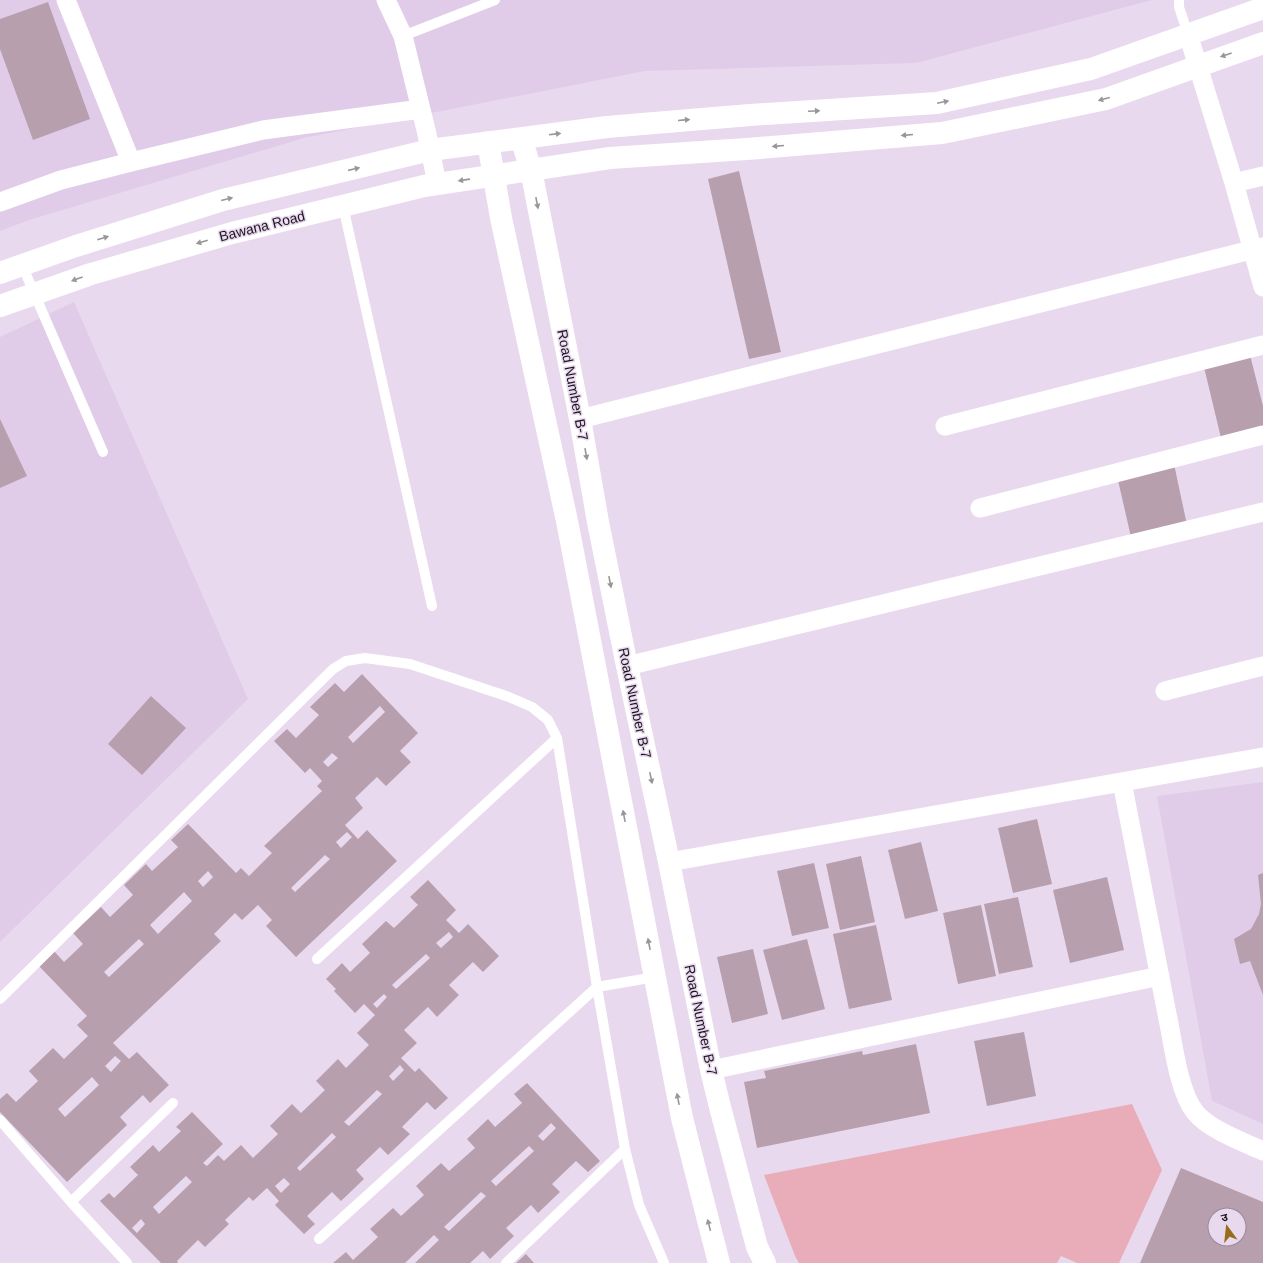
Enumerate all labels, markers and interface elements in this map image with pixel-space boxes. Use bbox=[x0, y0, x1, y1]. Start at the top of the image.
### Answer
one-way arrow bbox=[1220, 53, 1232, 59]
one-way arrow bbox=[1097, 96, 1110, 102]
one-way arrow bbox=[937, 98, 949, 104]
one-way arrow bbox=[808, 107, 820, 114]
one-way arrow bbox=[678, 117, 690, 124]
one-way arrow bbox=[549, 131, 561, 137]
one-way arrow bbox=[901, 132, 913, 139]
one-way arrow bbox=[772, 143, 784, 149]
one-way arrow bbox=[347, 165, 360, 171]
one-way arrow bbox=[458, 177, 470, 183]
one-way arrow bbox=[221, 195, 233, 201]
one-way arrow bbox=[535, 197, 541, 209]
street label: Bawana Road bbox=[217, 208, 307, 244]
one-way arrow bbox=[97, 234, 109, 240]
one-way arrow bbox=[195, 239, 207, 245]
one-way arrow bbox=[71, 276, 83, 282]
street label: Road Number B-7 bbox=[554, 328, 592, 442]
one-way arrow bbox=[584, 448, 590, 460]
one-way arrow bbox=[608, 576, 614, 588]
street label: Road Number B-7 bbox=[615, 646, 655, 760]
one-way arrow bbox=[649, 772, 655, 784]
one-way arrow bbox=[621, 810, 627, 822]
one-way arrow bbox=[645, 938, 651, 950]
street label: Road Number B-7 bbox=[681, 963, 721, 1077]
one-way arrow bbox=[675, 1093, 681, 1105]
north arrow bbox=[1207, 1207, 1247, 1247]
text: उ bbox=[1220, 1211, 1230, 1224]
one-way arrow bbox=[706, 1219, 712, 1231]

